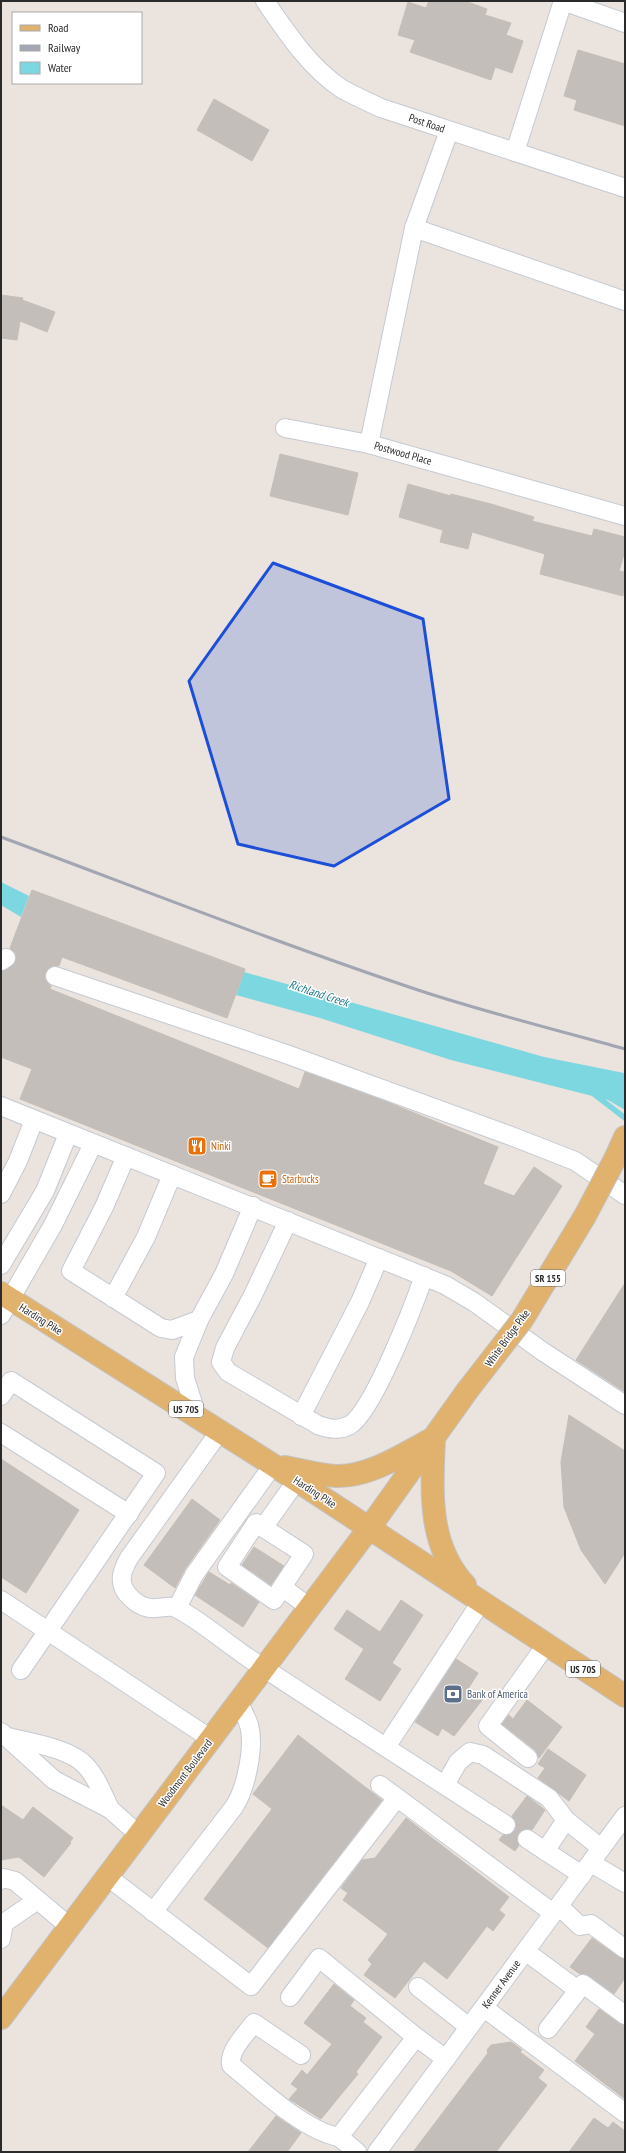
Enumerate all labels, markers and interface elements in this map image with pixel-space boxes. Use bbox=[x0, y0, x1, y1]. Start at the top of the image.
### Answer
legend bbox=[12, 12, 142, 84]
text: Road bbox=[48, 20, 68, 35]
text: Railway bbox=[48, 40, 81, 55]
text: Water bbox=[48, 60, 73, 75]
street label: Post Road bbox=[407, 110, 447, 136]
street label: Postwood Place bbox=[373, 438, 434, 468]
water label: Richland Creek bbox=[287, 976, 352, 1010]
restaurant icon: Ninki bbox=[186, 1135, 208, 1157]
place label: Ninki bbox=[211, 1139, 231, 1153]
cafe icon: Starbucks bbox=[257, 1168, 279, 1190]
place label: Starbucks bbox=[282, 1172, 319, 1186]
road number: SR 155 bbox=[531, 1270, 565, 1286]
street label: Harding Pike bbox=[17, 1300, 66, 1338]
street label: White Bridge Pike bbox=[482, 1306, 533, 1369]
road number: US 70S bbox=[169, 1401, 203, 1417]
street label: Harding Pike bbox=[291, 1473, 340, 1511]
road number: US 70S bbox=[566, 1661, 600, 1677]
bank icon: Bank of America bbox=[442, 1683, 464, 1705]
place label: Bank of America bbox=[467, 1687, 528, 1701]
street label: Woodmont Boulevard bbox=[155, 1736, 215, 1810]
street label: Kenner Avenue bbox=[479, 1957, 524, 2011]

